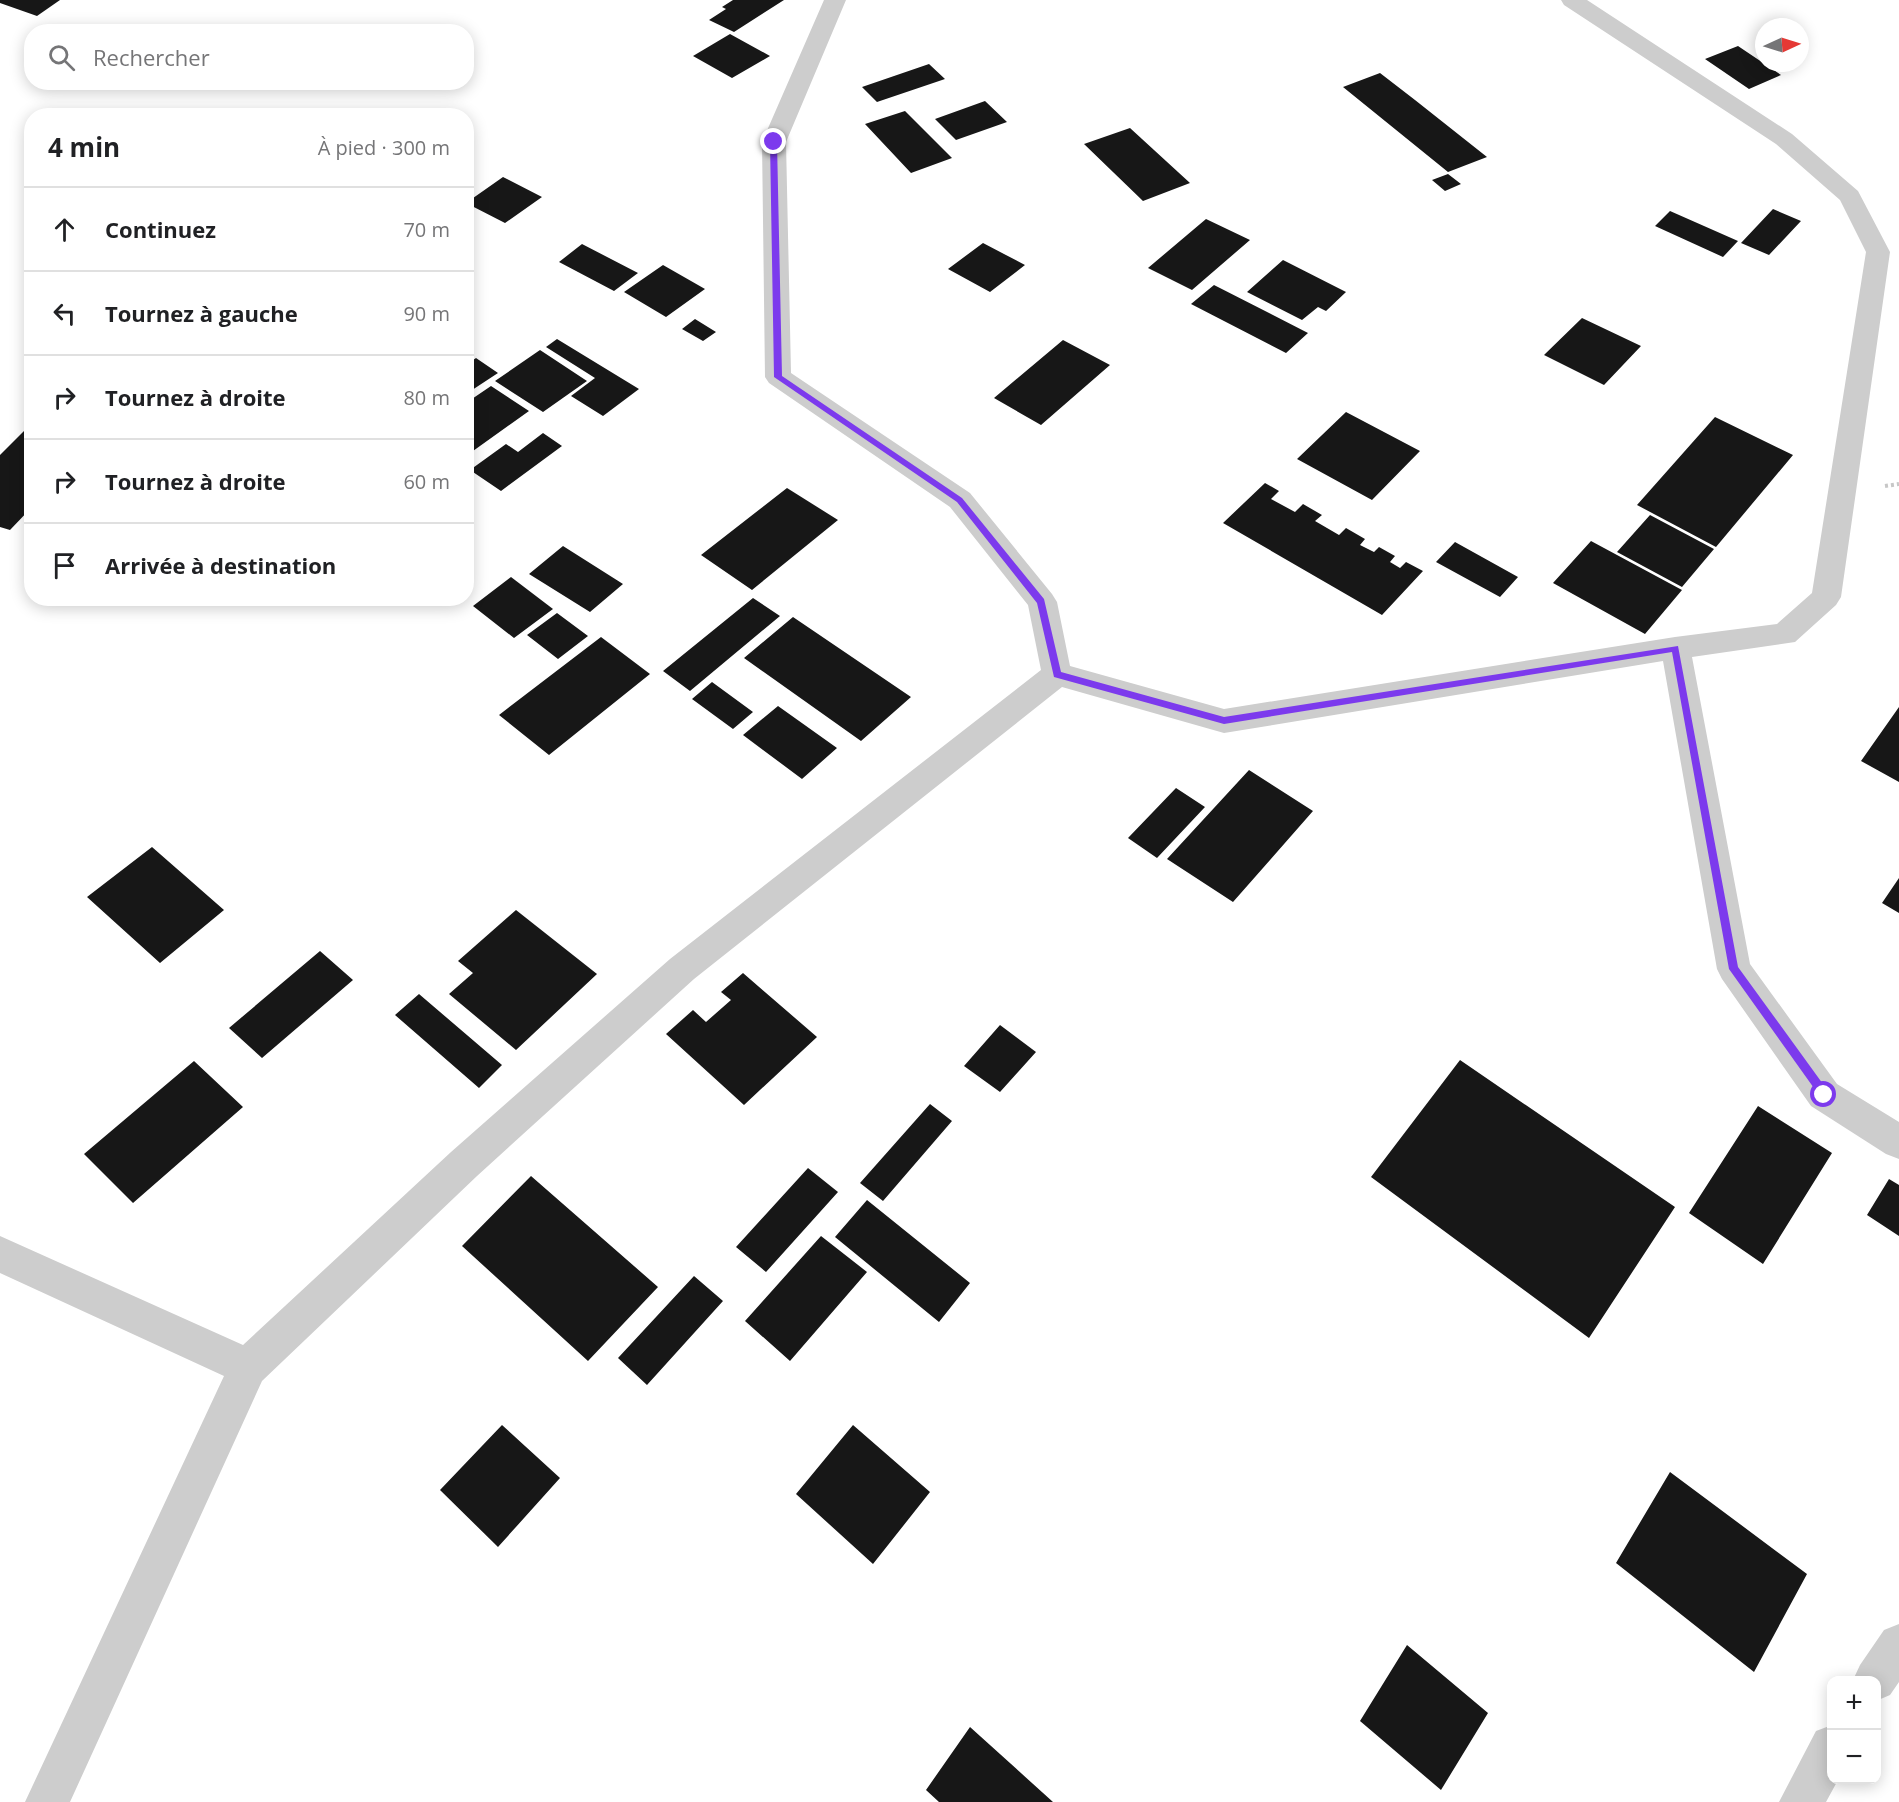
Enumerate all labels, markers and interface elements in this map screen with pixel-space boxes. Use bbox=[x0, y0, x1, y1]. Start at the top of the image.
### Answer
north arrow bbox=[1755, 18, 1809, 72]
search box bbox=[24, 24, 474, 90]
icon: search bbox=[45, 41, 78, 74]
text: Rechercher bbox=[93, 42, 210, 72]
route end bbox=[760, 128, 786, 154]
text: 4 min bbox=[48, 129, 120, 165]
text: À pied · 300 m bbox=[318, 134, 450, 161]
icon: ahead bbox=[48, 213, 81, 246]
text: Continuez bbox=[105, 214, 216, 244]
text: 70 m bbox=[403, 216, 450, 243]
icon: left bbox=[48, 297, 81, 330]
text: Tournez à gauche bbox=[105, 298, 298, 328]
text: 90 m bbox=[403, 300, 450, 327]
icon: right bbox=[48, 381, 81, 414]
text: Tournez à droite bbox=[105, 382, 286, 412]
text: 80 m bbox=[403, 384, 450, 411]
icon: right bbox=[48, 465, 81, 498]
text: Tournez à droite bbox=[105, 466, 286, 496]
text: 60 m bbox=[403, 468, 450, 495]
icon: arrive bbox=[48, 549, 81, 582]
text: Arrivée à destination bbox=[105, 550, 336, 580]
route start bbox=[1810, 1081, 1836, 1107]
map controls bbox=[1827, 1676, 1881, 1784]
button: + bbox=[1827, 1676, 1881, 1730]
button: − bbox=[1827, 1730, 1881, 1784]

